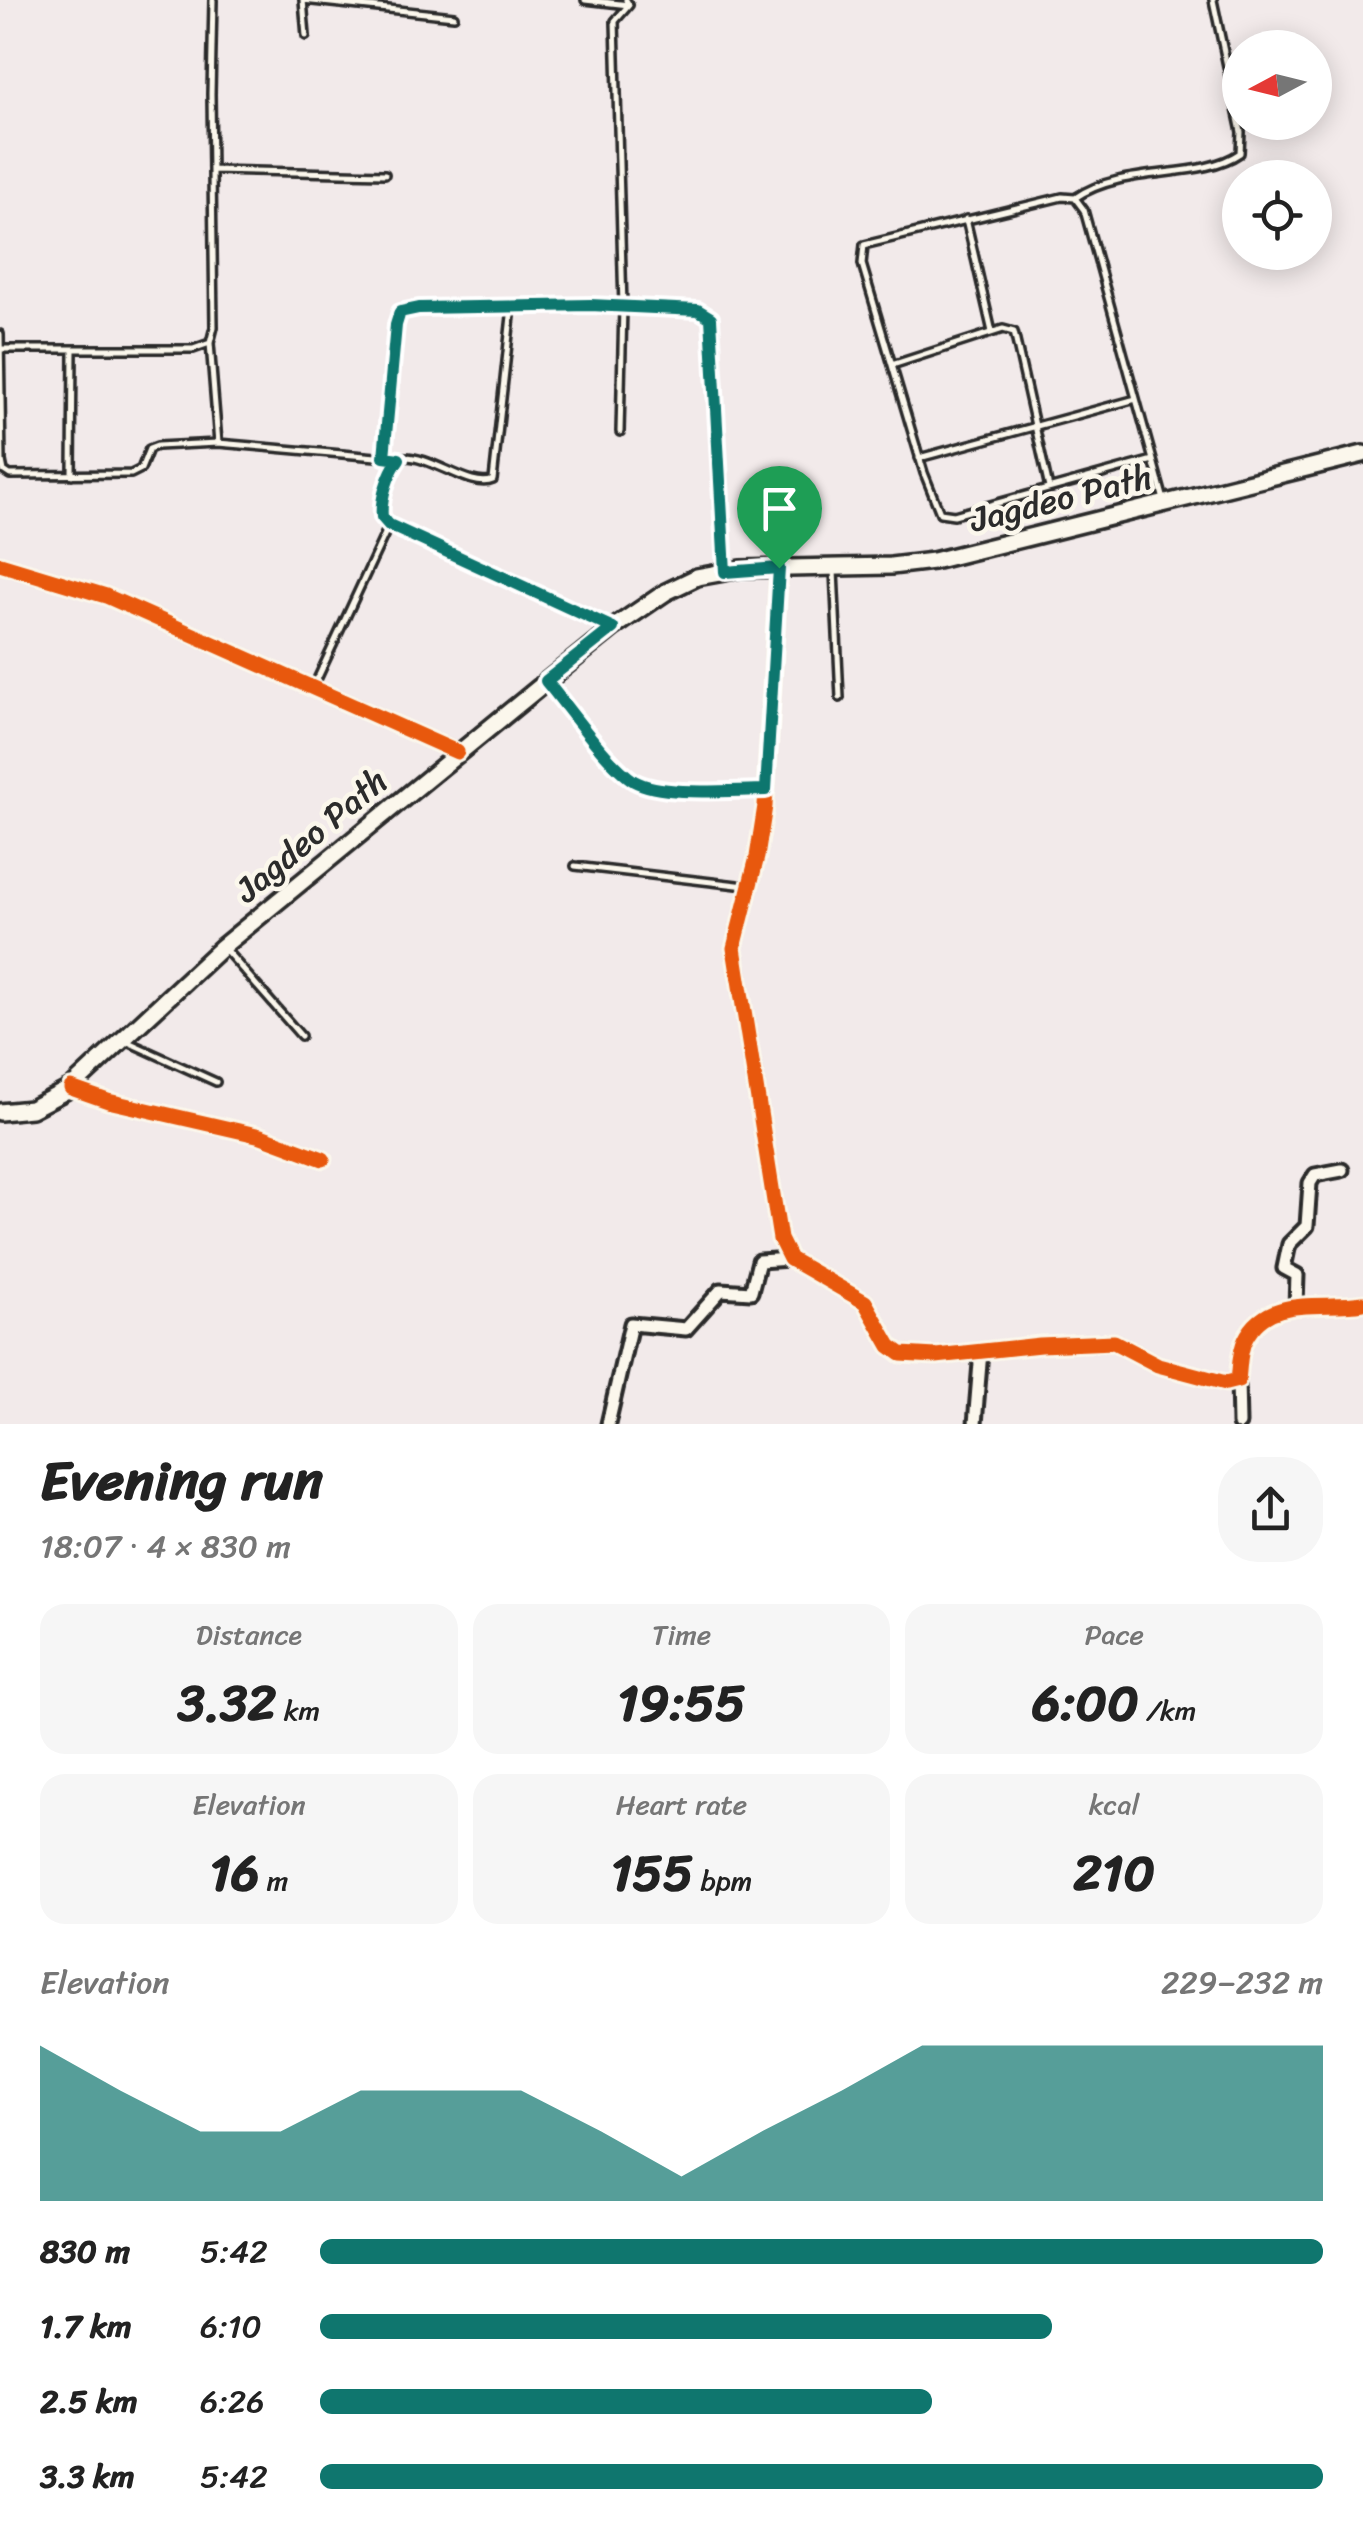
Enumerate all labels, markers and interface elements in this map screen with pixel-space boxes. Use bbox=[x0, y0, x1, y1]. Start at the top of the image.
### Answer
north arrow bbox=[1222, 30, 1332, 140]
map controls bbox=[1222, 30, 1332, 270]
button: locate bbox=[1222, 160, 1332, 270]
street label: Jagdeo Path bbox=[962, 445, 1159, 551]
pin bbox=[737, 466, 822, 569]
icon: arrive bbox=[752, 481, 807, 536]
street label: Jagdeo Path bbox=[219, 752, 402, 919]
text: Evening run bbox=[40, 1432, 323, 1529]
button: share bbox=[1218, 1457, 1323, 1562]
text: 18:07 · 4 × 830 m bbox=[40, 1518, 291, 1575]
text: Distance bbox=[196, 1610, 302, 1659]
text: Time bbox=[652, 1610, 711, 1659]
text: Pace bbox=[1084, 1610, 1144, 1659]
text: 3.32 bbox=[178, 1659, 276, 1748]
text: 19:55 bbox=[617, 1659, 746, 1748]
text: 6:00 bbox=[1032, 1659, 1139, 1748]
text: km bbox=[276, 1686, 320, 1735]
text: /km bbox=[1139, 1686, 1196, 1735]
text: Elevation bbox=[192, 1780, 305, 1829]
text: Heart rate bbox=[616, 1780, 747, 1829]
text: kcal bbox=[1089, 1780, 1140, 1829]
text: 16 bbox=[210, 1829, 259, 1918]
text: 155 bbox=[611, 1829, 693, 1918]
text: 210 bbox=[1073, 1829, 1155, 1918]
text: m bbox=[259, 1856, 288, 1905]
text: bpm bbox=[693, 1856, 752, 1905]
text: Elevation bbox=[40, 1954, 170, 2011]
text: 229–232 m bbox=[1161, 1954, 1323, 2011]
text: 830 m bbox=[40, 2223, 130, 2280]
text: 5:42 bbox=[200, 2223, 268, 2280]
text: 1.7 km bbox=[40, 2298, 132, 2355]
text: 6:10 bbox=[200, 2298, 262, 2355]
text: 2.5 km bbox=[40, 2373, 138, 2430]
text: 6:26 bbox=[200, 2373, 264, 2430]
text: 3.3 km bbox=[40, 2448, 135, 2505]
text: 5:42 bbox=[200, 2448, 268, 2505]

